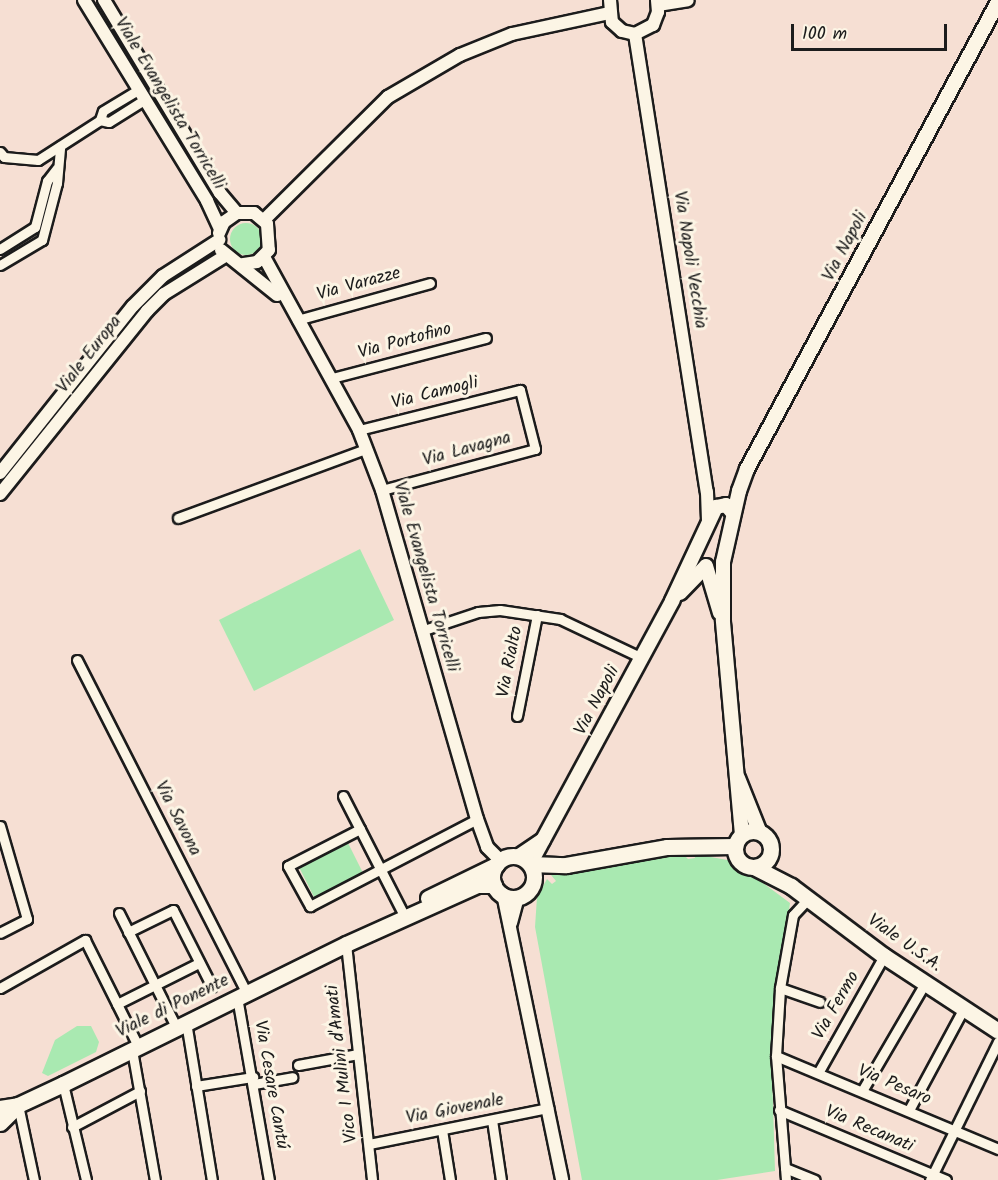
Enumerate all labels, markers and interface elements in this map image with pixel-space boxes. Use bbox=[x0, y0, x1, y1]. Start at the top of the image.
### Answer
scale bar bbox=[794, 12, 950, 50]
street label: Viale Evangelista Torricelli bbox=[109, 14, 229, 194]
text: 100 m bbox=[802, 20, 847, 49]
street label: Via Napoli Vecchia bbox=[667, 190, 711, 330]
street label: Via Napoli bbox=[819, 209, 873, 285]
street label: Via Varazze bbox=[315, 263, 403, 307]
street label: Viale Europa bbox=[53, 312, 127, 398]
street label: Via Portofino bbox=[356, 319, 454, 365]
street label: Via Camogli bbox=[389, 373, 481, 415]
street label: Via Lavagna bbox=[421, 428, 513, 472]
street label: Viale Evangelista Torricelli bbox=[387, 479, 463, 675]
street label: Via Rialto bbox=[494, 624, 528, 700]
street label: Via Napoli bbox=[571, 663, 625, 739]
street label: Via Savona bbox=[149, 778, 205, 860]
street label: Viale U.S.A. bbox=[863, 910, 945, 978]
street label: Via Fermo bbox=[809, 968, 865, 1044]
street label: Viale di Ponente bbox=[113, 970, 233, 1044]
street label: Vico I Mulini d'Amati bbox=[323, 984, 363, 1144]
street label: Via Cesare Cantú bbox=[248, 1019, 292, 1151]
street label: Via Pesaro bbox=[854, 1061, 934, 1111]
street label: Via Giovenale bbox=[404, 1090, 506, 1130]
street label: Via Recanati bbox=[822, 1102, 916, 1158]

